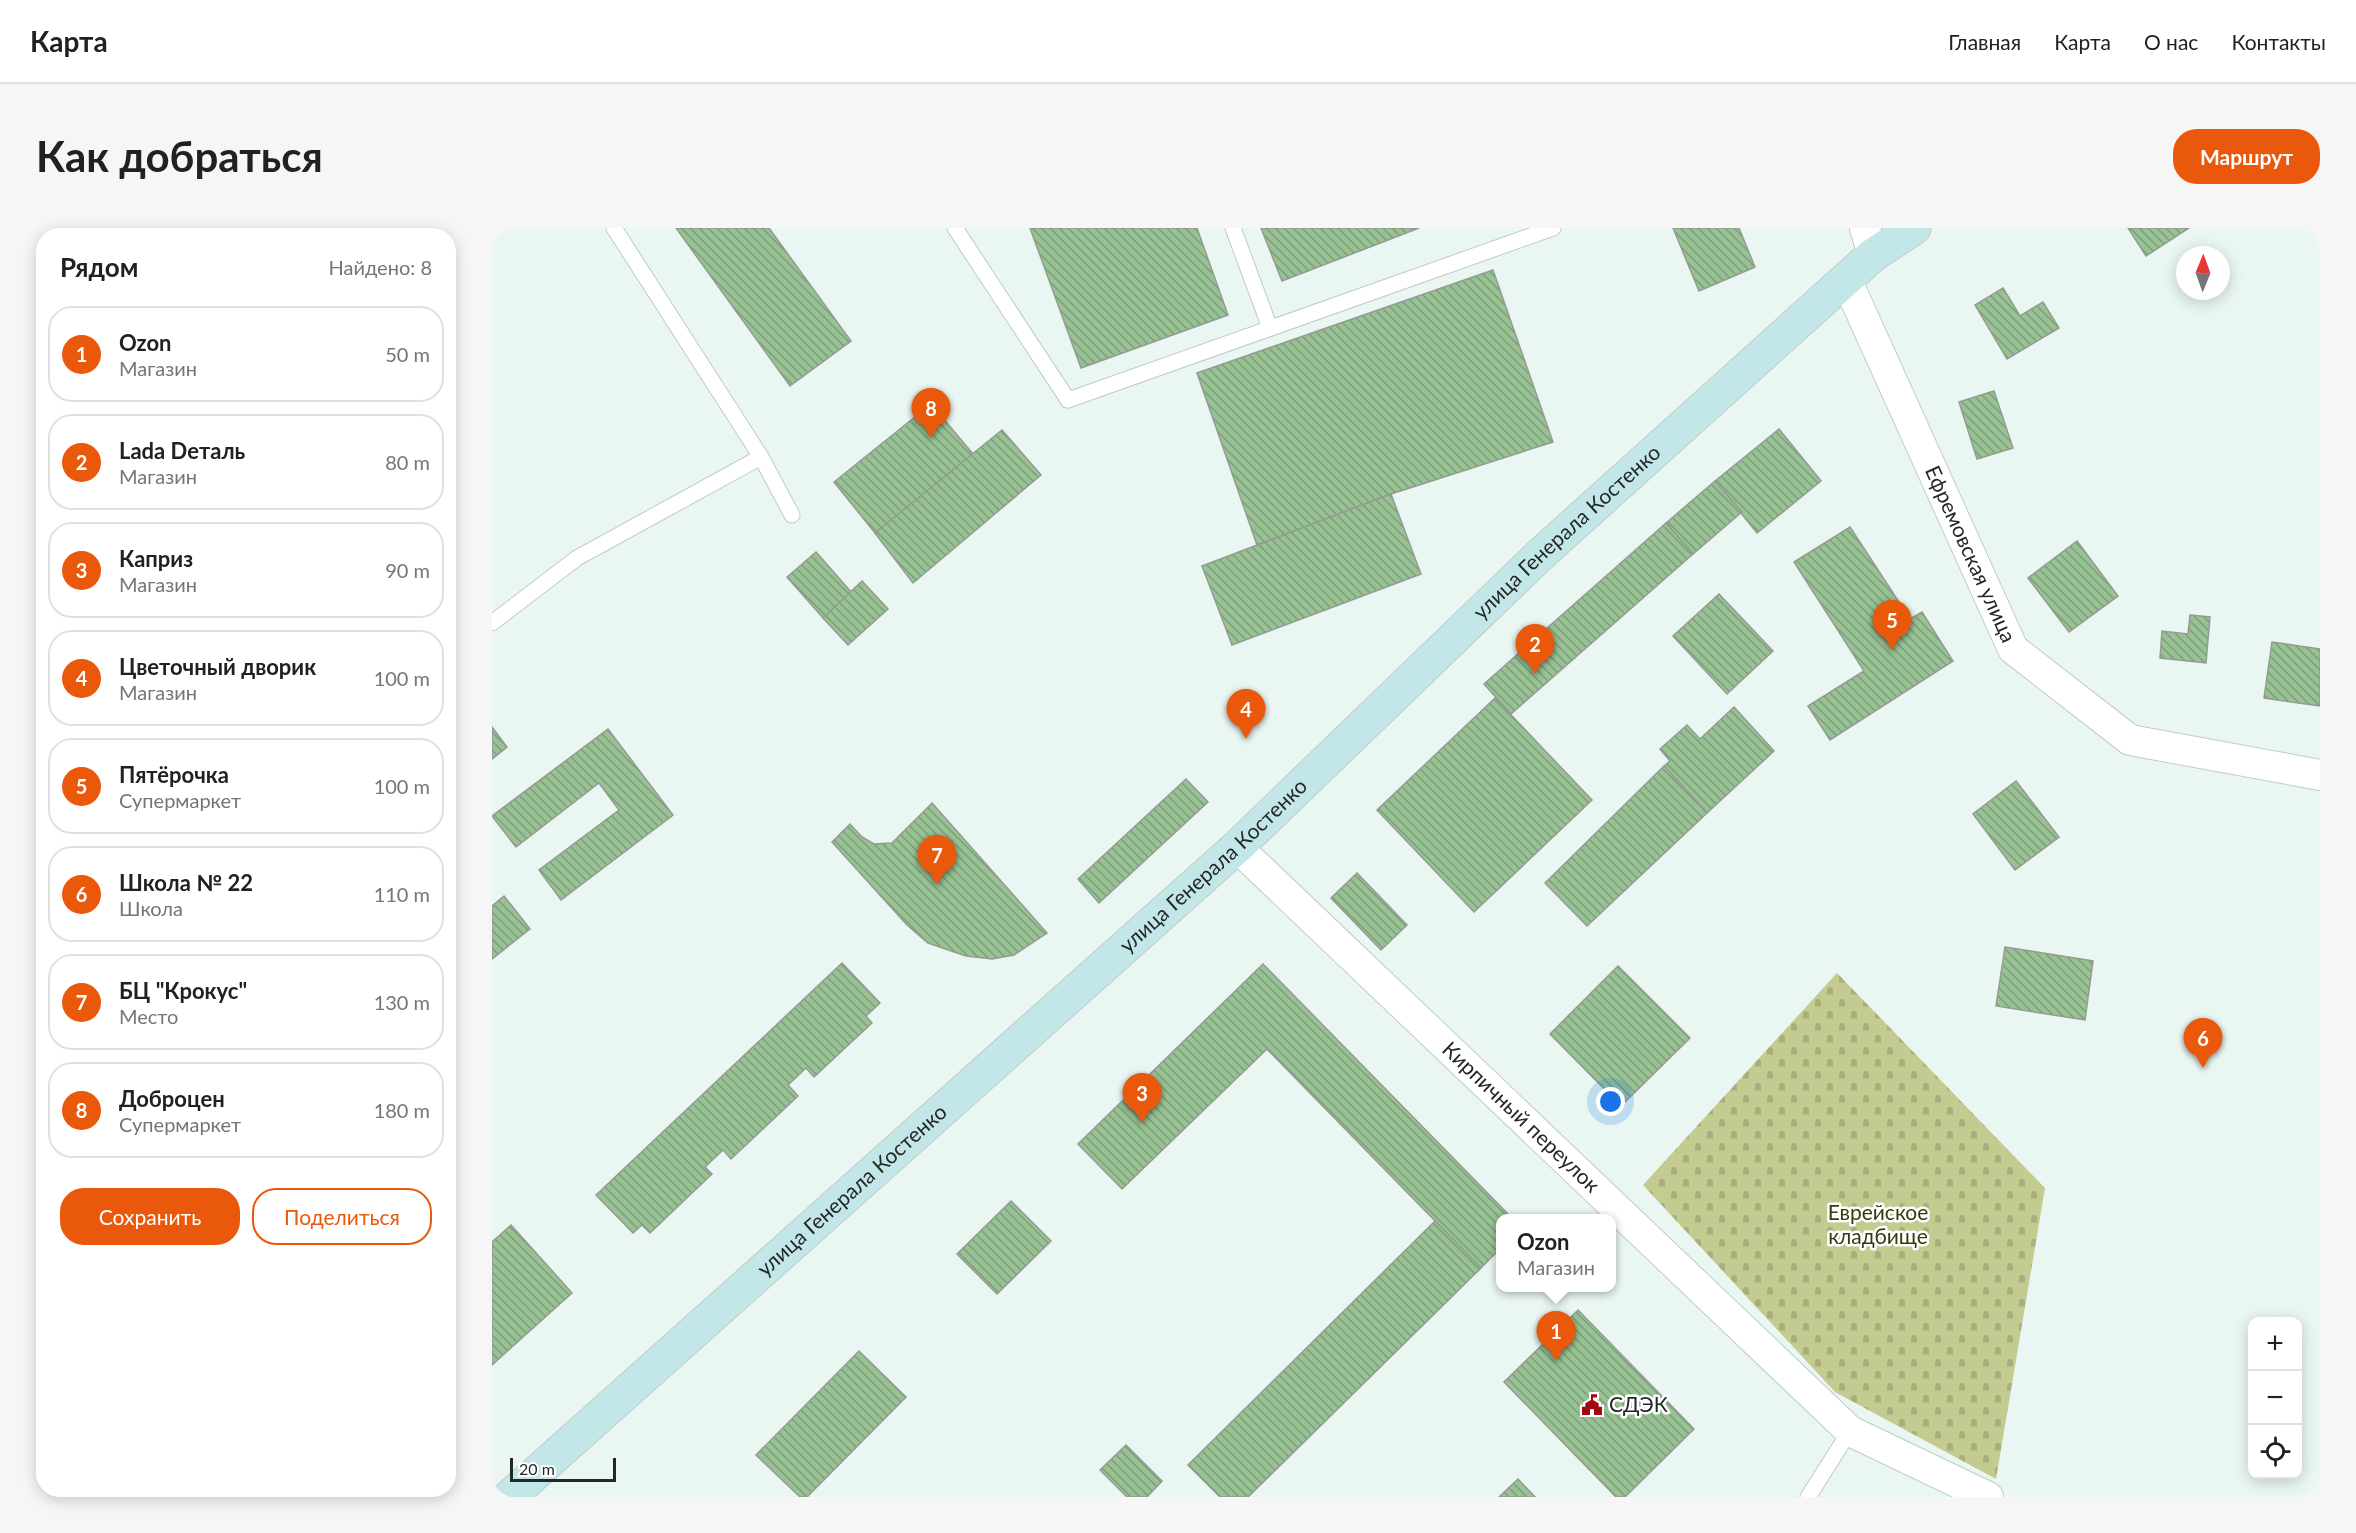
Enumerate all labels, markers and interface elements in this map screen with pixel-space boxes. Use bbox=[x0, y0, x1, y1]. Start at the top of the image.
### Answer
text: Карта bbox=[30, 24, 108, 58]
text: Главная bbox=[1948, 29, 2021, 54]
text: Карта bbox=[2054, 29, 2111, 54]
text: О нас bbox=[2144, 29, 2198, 54]
text: Контакты bbox=[2231, 29, 2326, 54]
button: Маршрут bbox=[2173, 129, 2320, 184]
text: Как добраться bbox=[36, 131, 323, 181]
north arrow bbox=[2176, 246, 2230, 300]
text: Рядом bbox=[60, 251, 138, 283]
text: Найдено: 8 bbox=[329, 255, 432, 279]
text: Ozon bbox=[119, 329, 172, 356]
text: 1 bbox=[76, 342, 87, 366]
text: 50 m bbox=[385, 342, 430, 366]
text: Магазин bbox=[119, 356, 197, 380]
pin: 8 bbox=[912, 388, 950, 438]
text: Lada Dеталь bbox=[119, 437, 245, 464]
street label: улица Генерала Костенко bbox=[1467, 439, 1665, 624]
text: 2 bbox=[76, 450, 87, 474]
text: 80 m bbox=[385, 450, 430, 474]
street label: Ефремовская улица bbox=[1921, 461, 2022, 646]
text: Магазин bbox=[119, 464, 197, 488]
text: Каприз bbox=[119, 545, 193, 572]
text: 3 bbox=[76, 558, 87, 582]
text: 90 m bbox=[385, 558, 430, 582]
text: Магазин bbox=[119, 572, 197, 596]
pin: 5 bbox=[1872, 600, 1912, 650]
pin: 2 bbox=[1516, 624, 1554, 674]
text: Цветочный дворик bbox=[119, 653, 316, 680]
text: 4 bbox=[76, 666, 87, 690]
text: 100 m bbox=[374, 666, 430, 690]
text: Магазин bbox=[119, 680, 197, 704]
pin: 4 bbox=[1226, 690, 1266, 739]
text: Пятёрочка bbox=[119, 761, 229, 788]
street label: улица Генерала Костенко bbox=[1114, 772, 1312, 957]
text: 5 bbox=[76, 774, 87, 798]
text: 100 m bbox=[374, 774, 430, 798]
text: Супермаркет bbox=[119, 788, 241, 812]
pin: 7 bbox=[918, 836, 956, 885]
text: Школа № 22 bbox=[119, 869, 253, 896]
text: 6 bbox=[76, 882, 87, 906]
text: 110 m bbox=[374, 882, 430, 906]
text: Школа bbox=[119, 896, 183, 920]
text: БЦ "Крокус" bbox=[119, 977, 247, 1004]
text: 7 bbox=[76, 990, 87, 1014]
text: 130 m bbox=[374, 990, 430, 1014]
text: Место bbox=[119, 1004, 178, 1028]
pin: 6 bbox=[2184, 1018, 2222, 1068]
street label: Кирпичный переулок bbox=[1438, 1036, 1606, 1197]
pin: 3 bbox=[1122, 1074, 1162, 1123]
text: Доброцен bbox=[119, 1085, 225, 1112]
your location bbox=[1596, 1087, 1625, 1116]
text: 8 bbox=[76, 1098, 87, 1122]
text: 180 m bbox=[374, 1098, 430, 1122]
street label: улица Генерала Костенко bbox=[751, 1098, 951, 1281]
text: Супермаркет bbox=[119, 1112, 241, 1136]
button: Сохранить bbox=[60, 1188, 240, 1245]
button: Поделиться bbox=[252, 1188, 432, 1245]
park label: Еврейское кладбище bbox=[1828, 1199, 1928, 1248]
popup bbox=[1496, 1214, 1616, 1292]
text: Ozon bbox=[1517, 1228, 1569, 1255]
text: Магазин bbox=[1517, 1255, 1595, 1279]
pin: 1 bbox=[1536, 1312, 1576, 1361]
map controls bbox=[2248, 1317, 2302, 1479]
button: + bbox=[2248, 1317, 2302, 1371]
button: − bbox=[2248, 1371, 2302, 1425]
place label: СДЭК bbox=[1609, 1391, 1668, 1416]
public building icon: СДЭК bbox=[1580, 1393, 1604, 1417]
button: locate bbox=[2248, 1425, 2302, 1479]
scale bar bbox=[510, 1455, 616, 1482]
text: 20 m bbox=[519, 1459, 555, 1478]

